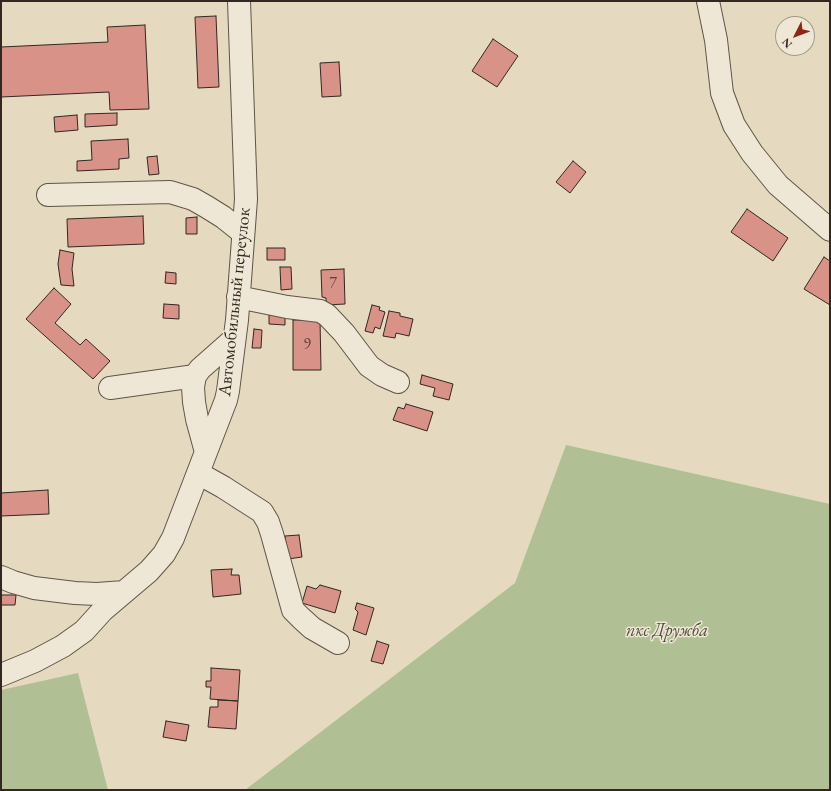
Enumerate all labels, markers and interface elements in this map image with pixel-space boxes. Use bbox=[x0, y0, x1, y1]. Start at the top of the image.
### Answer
north arrow bbox=[775, 16, 815, 56]
text: N bbox=[779, 35, 795, 51]
street label: Автомобильный переулок bbox=[214, 207, 256, 397]
house number: 7 bbox=[329, 274, 337, 294]
house number: 9 bbox=[303, 335, 311, 355]
park label: пкс Дружба bbox=[626, 620, 708, 642]

